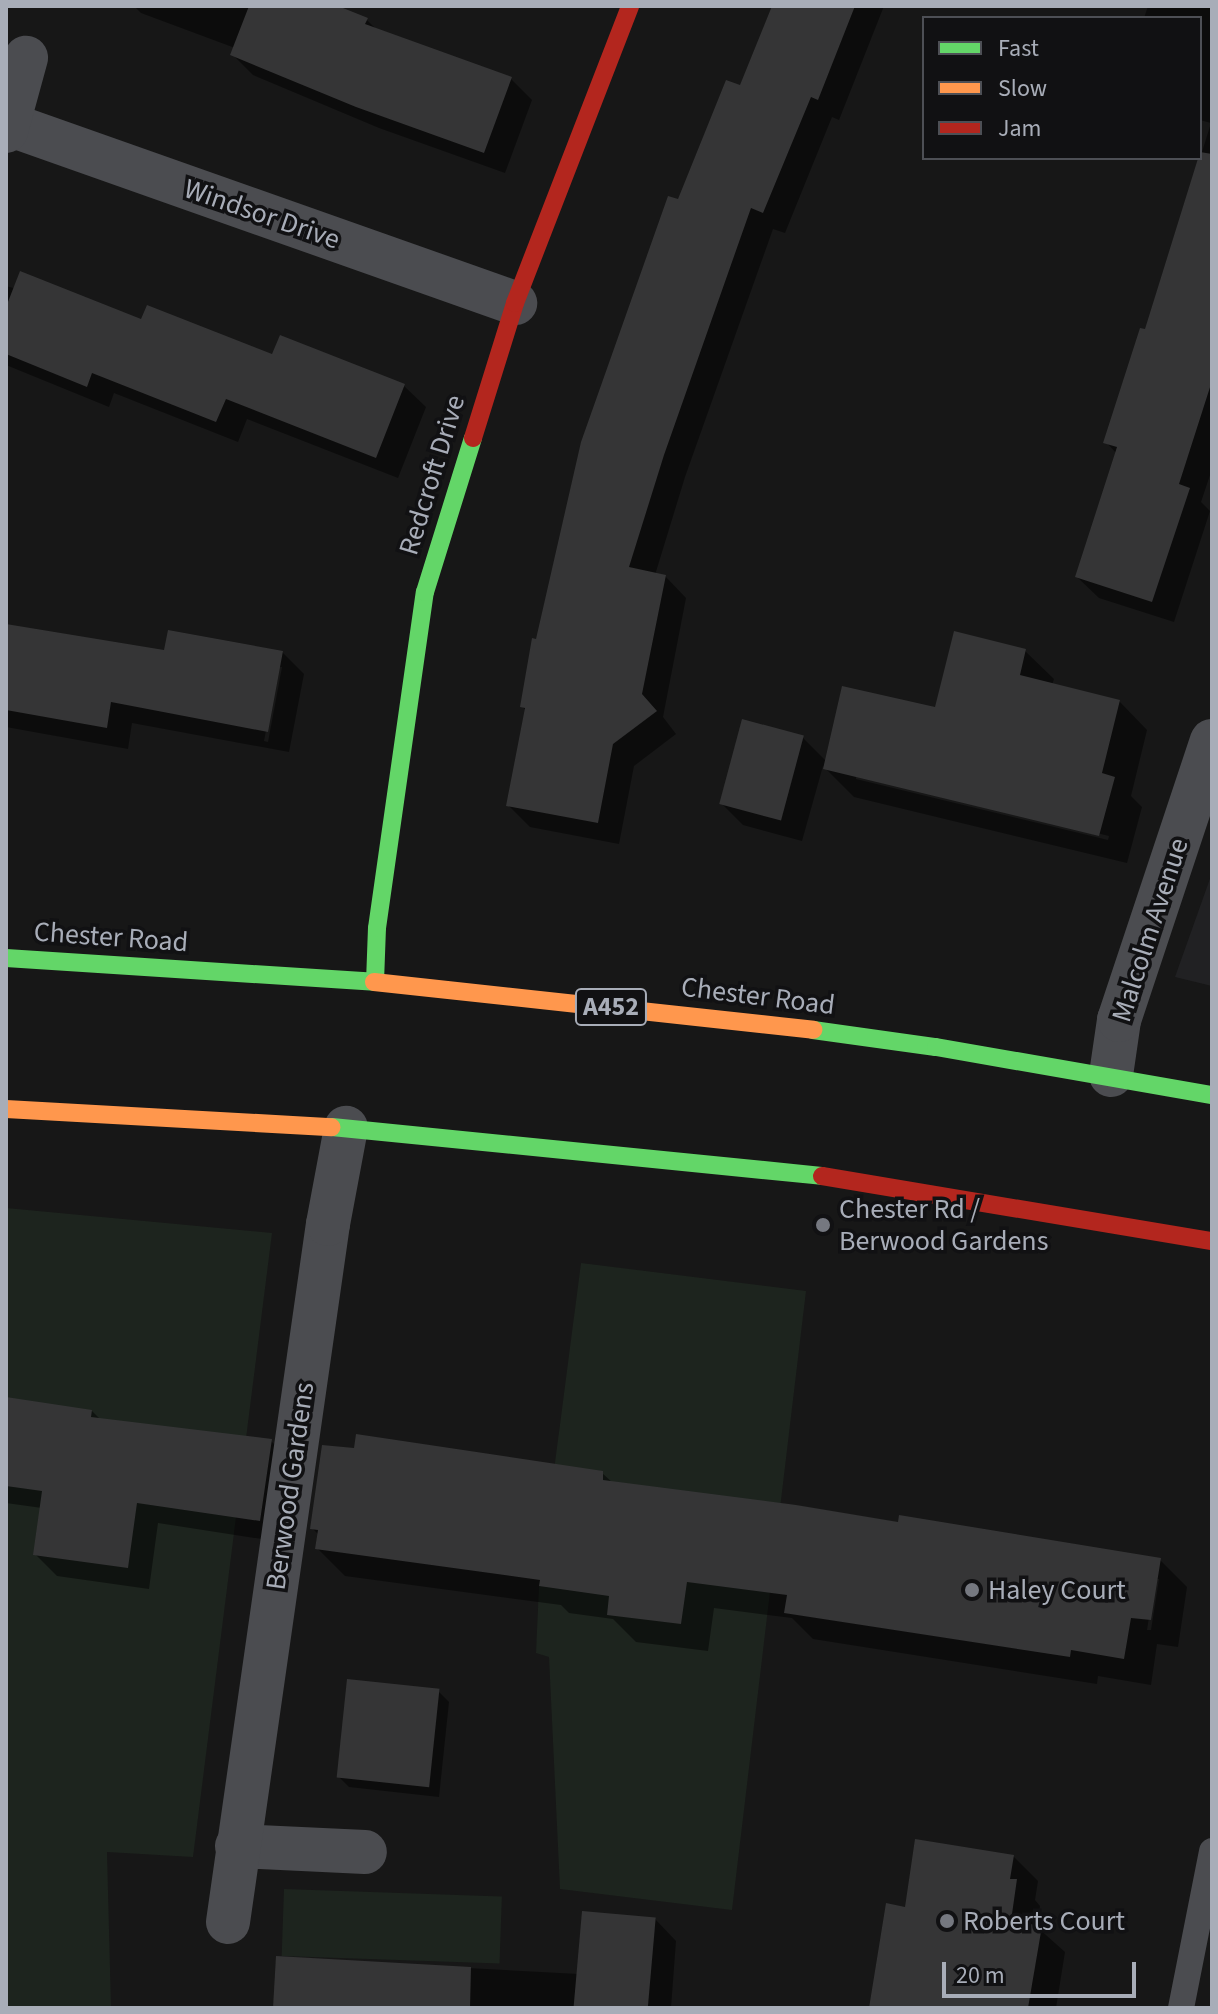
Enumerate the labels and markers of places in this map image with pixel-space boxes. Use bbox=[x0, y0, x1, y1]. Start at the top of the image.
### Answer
place label: Chester Rd / Berwood Gardens bbox=[839, 1192, 1048, 1258]
marker: Chester Rd / Berwood Gardens bbox=[814, 1216, 832, 1234]
place label: Haley Court bbox=[988, 1573, 1126, 1607]
marker: Haley Court bbox=[963, 1581, 981, 1599]
place label: Roberts Court bbox=[963, 1904, 1125, 1938]
marker: Roberts Court bbox=[938, 1912, 956, 1930]

